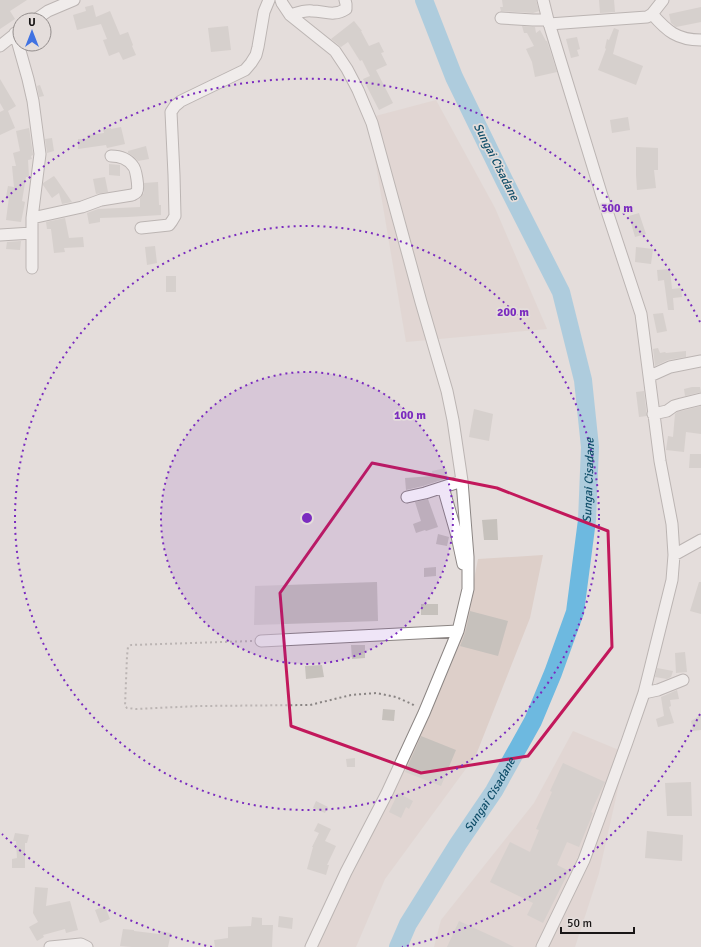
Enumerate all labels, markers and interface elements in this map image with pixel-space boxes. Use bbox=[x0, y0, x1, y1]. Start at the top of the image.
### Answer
north arrow bbox=[12, 12, 52, 52]
text: U bbox=[28, 16, 36, 29]
water label: Sungai Cisadane bbox=[470, 121, 522, 204]
text: 300 m bbox=[601, 201, 633, 216]
text: 200 m bbox=[497, 305, 529, 320]
text: 100 m bbox=[394, 408, 426, 423]
water label: Sungai Cisadane bbox=[579, 436, 598, 523]
centre of rings bbox=[300, 511, 314, 525]
water label: Sungai Cisadane bbox=[461, 754, 519, 835]
scale bar bbox=[561, 909, 634, 935]
text: 50 m bbox=[567, 916, 592, 931]

